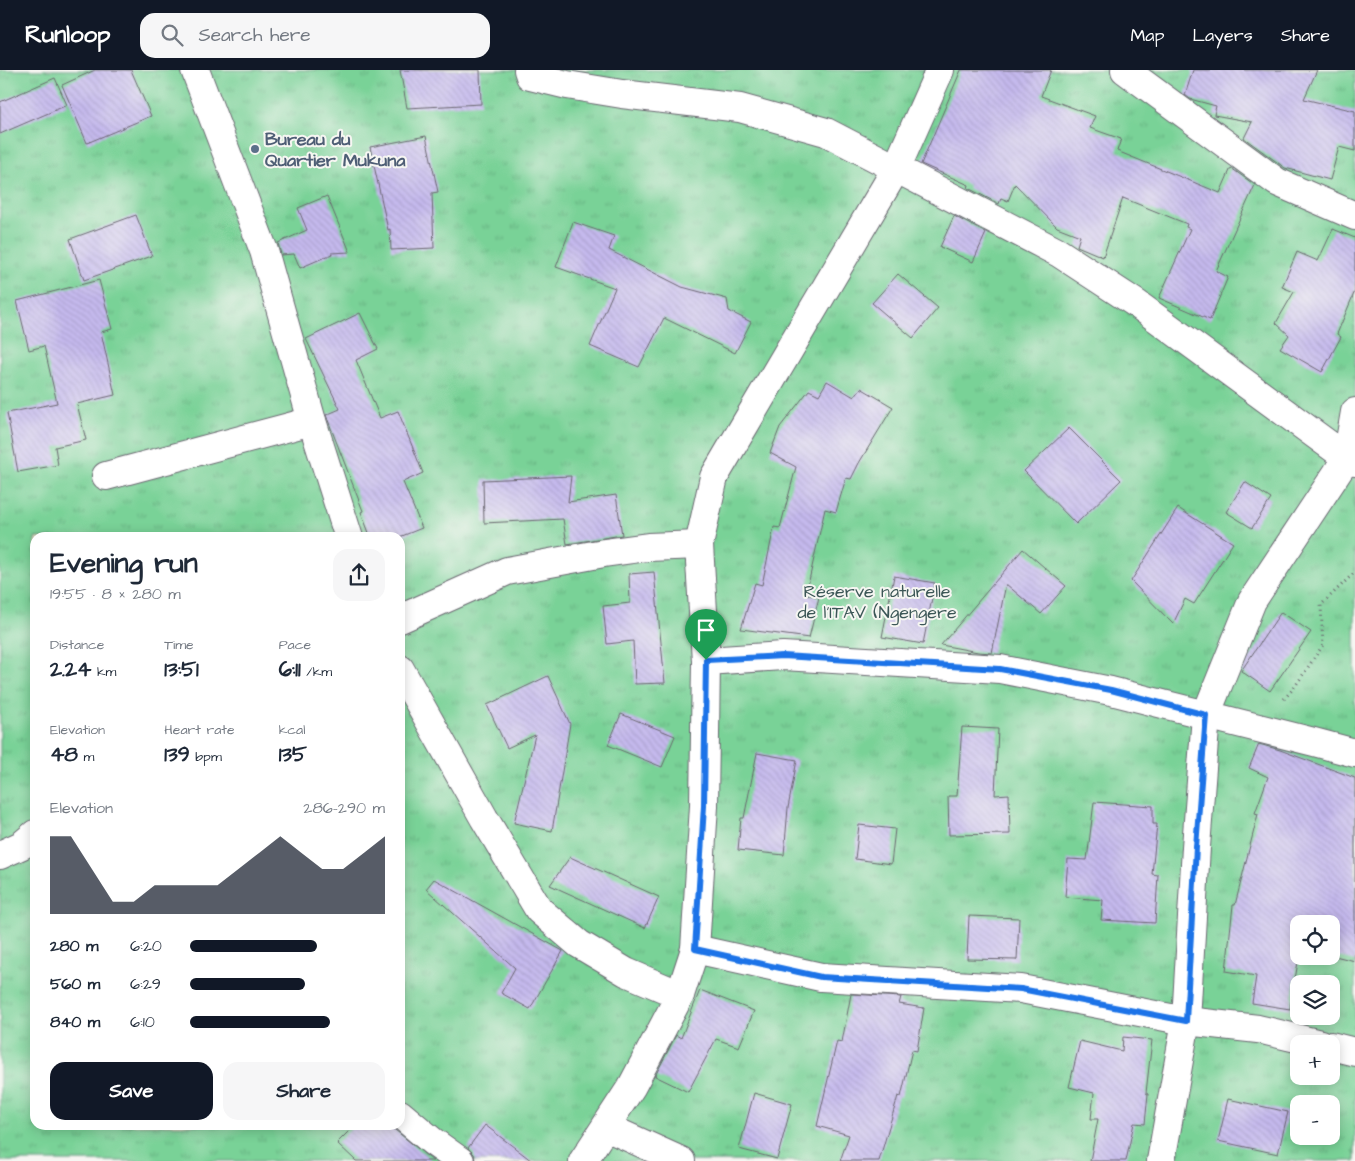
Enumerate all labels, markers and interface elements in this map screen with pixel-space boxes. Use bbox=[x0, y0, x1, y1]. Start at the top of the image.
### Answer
search box bbox=[140, 13, 490, 58]
text: Runloop bbox=[25, 18, 110, 52]
icon: search bbox=[158, 21, 186, 49]
text: Search here bbox=[198, 22, 311, 49]
text: Map bbox=[1130, 23, 1164, 48]
text: Layers bbox=[1192, 23, 1253, 48]
text: Share bbox=[1281, 23, 1330, 48]
place label: Bureau du Quartier Mukuna bbox=[265, 127, 406, 173]
marker: Bureau du Quartier Mukuna bbox=[249, 143, 261, 155]
text: Evening run bbox=[50, 544, 198, 583]
button: share bbox=[333, 549, 385, 601]
park label: Réserve naturelle de l'ITAV (Ngengere bbox=[797, 579, 957, 626]
text: 19:55 · 8 × 280 m bbox=[50, 583, 181, 605]
pin bbox=[685, 609, 727, 660]
icon: arrive bbox=[692, 616, 720, 644]
text: Distance bbox=[50, 635, 104, 655]
text: Time bbox=[164, 635, 194, 655]
text: Pace bbox=[279, 635, 311, 655]
text: 2.24 bbox=[50, 655, 91, 684]
text: 13:51 bbox=[164, 655, 199, 684]
text: 6:11 bbox=[279, 655, 301, 684]
text: km bbox=[91, 662, 116, 682]
text: /km bbox=[301, 662, 332, 682]
text: Elevation bbox=[50, 720, 105, 740]
text: Heart rate bbox=[164, 720, 235, 740]
text: kcal bbox=[279, 720, 305, 740]
text: 48 bbox=[50, 740, 78, 769]
text: 139 bbox=[164, 740, 190, 769]
text: 135 bbox=[279, 740, 307, 769]
text: m bbox=[78, 747, 94, 767]
text: bpm bbox=[190, 747, 222, 767]
text: Elevation bbox=[50, 797, 113, 819]
text: 286–290 m bbox=[303, 797, 385, 819]
map controls bbox=[1290, 915, 1340, 1145]
button: locate bbox=[1290, 915, 1340, 965]
text: 280 m bbox=[50, 935, 98, 957]
text: 6:20 bbox=[130, 935, 162, 957]
text: 560 m bbox=[50, 973, 100, 995]
text: 6:29 bbox=[130, 973, 161, 995]
button: layers bbox=[1290, 975, 1340, 1025]
text: 840 m bbox=[50, 1011, 100, 1033]
text: 6:10 bbox=[130, 1011, 155, 1033]
button: + bbox=[1290, 1035, 1340, 1085]
button: Save bbox=[50, 1062, 213, 1120]
button: Share bbox=[223, 1062, 385, 1120]
button: − bbox=[1290, 1095, 1340, 1145]

